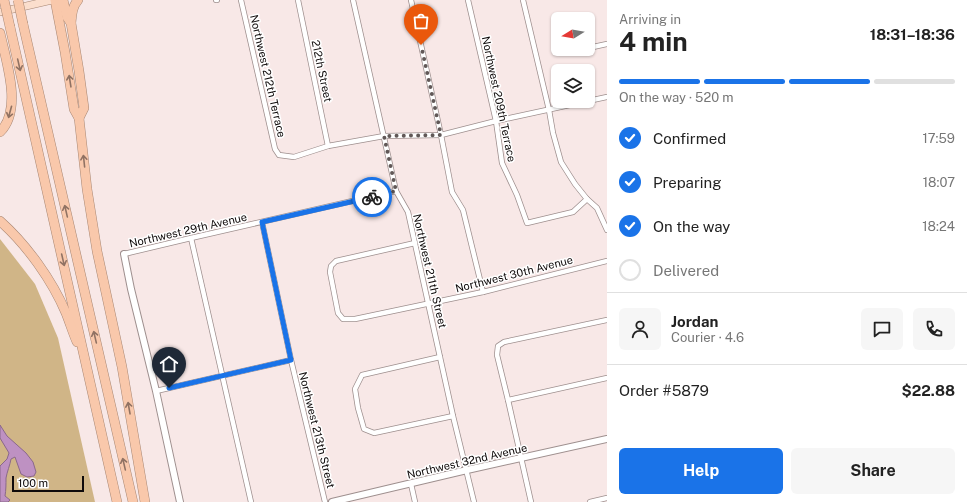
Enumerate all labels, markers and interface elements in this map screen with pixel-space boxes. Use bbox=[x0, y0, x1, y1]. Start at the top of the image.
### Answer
pin bbox=[404, 4, 438, 45]
icon: bag bbox=[410, 10, 432, 32]
north arrow bbox=[551, 12, 595, 56]
map controls bbox=[551, 12, 595, 108]
text: Arriving in bbox=[619, 12, 681, 27]
street label: Northwest 212th Terrace bbox=[248, 13, 288, 139]
text: 4 min bbox=[619, 26, 688, 57]
text: 18:31–18:36 bbox=[870, 26, 955, 43]
street label: Northwest 209th Terrace bbox=[480, 35, 518, 163]
street label: 212th Street bbox=[310, 39, 334, 103]
one-way arrow bbox=[15, 59, 23, 72]
button: layers bbox=[551, 64, 595, 108]
one-way arrow bbox=[66, 75, 74, 88]
text: On the way · 520 m bbox=[619, 90, 734, 105]
one-way arrow bbox=[5, 106, 13, 119]
icon: check bbox=[619, 127, 641, 149]
text: Confirmed bbox=[653, 130, 726, 147]
text: 17:59 bbox=[923, 131, 955, 146]
one-way arrow bbox=[80, 155, 88, 168]
icon: check bbox=[619, 171, 641, 193]
text: Preparing bbox=[653, 174, 722, 191]
text: 18:07 bbox=[923, 175, 955, 190]
courier bbox=[352, 177, 392, 217]
icon: bike bbox=[361, 186, 383, 208]
one-way arrow bbox=[62, 204, 69, 217]
street label: Northwest 29th Avenue bbox=[128, 211, 248, 249]
street label: Northwest 211th Street bbox=[411, 213, 449, 329]
icon: check bbox=[619, 215, 641, 237]
text: On the way bbox=[653, 218, 730, 235]
text: 18:24 bbox=[922, 219, 955, 234]
one-way arrow bbox=[59, 254, 67, 267]
street label: Northwest 30th Avenue bbox=[454, 254, 574, 294]
text: Delivered bbox=[653, 262, 719, 279]
button: person bbox=[619, 308, 661, 350]
button: chat bbox=[861, 308, 903, 350]
button: phone bbox=[913, 308, 955, 350]
text: Jordan bbox=[671, 313, 718, 330]
text: Courier · 4.6 bbox=[671, 330, 744, 345]
one-way arrow bbox=[91, 331, 99, 344]
pin bbox=[152, 347, 186, 388]
icon: home bbox=[158, 353, 180, 375]
street label: Northwest 213th Street bbox=[297, 371, 337, 489]
text: Order #5879 bbox=[619, 382, 709, 399]
text: $22.88 bbox=[902, 382, 955, 399]
one-way arrow bbox=[125, 402, 133, 415]
street label: Northwest 32nd Avenue bbox=[406, 441, 528, 481]
button: Help bbox=[619, 448, 783, 494]
button: Share bbox=[791, 448, 955, 494]
one-way arrow bbox=[120, 458, 128, 471]
scale bar bbox=[12, 474, 84, 493]
text: 100 m bbox=[18, 477, 48, 489]

